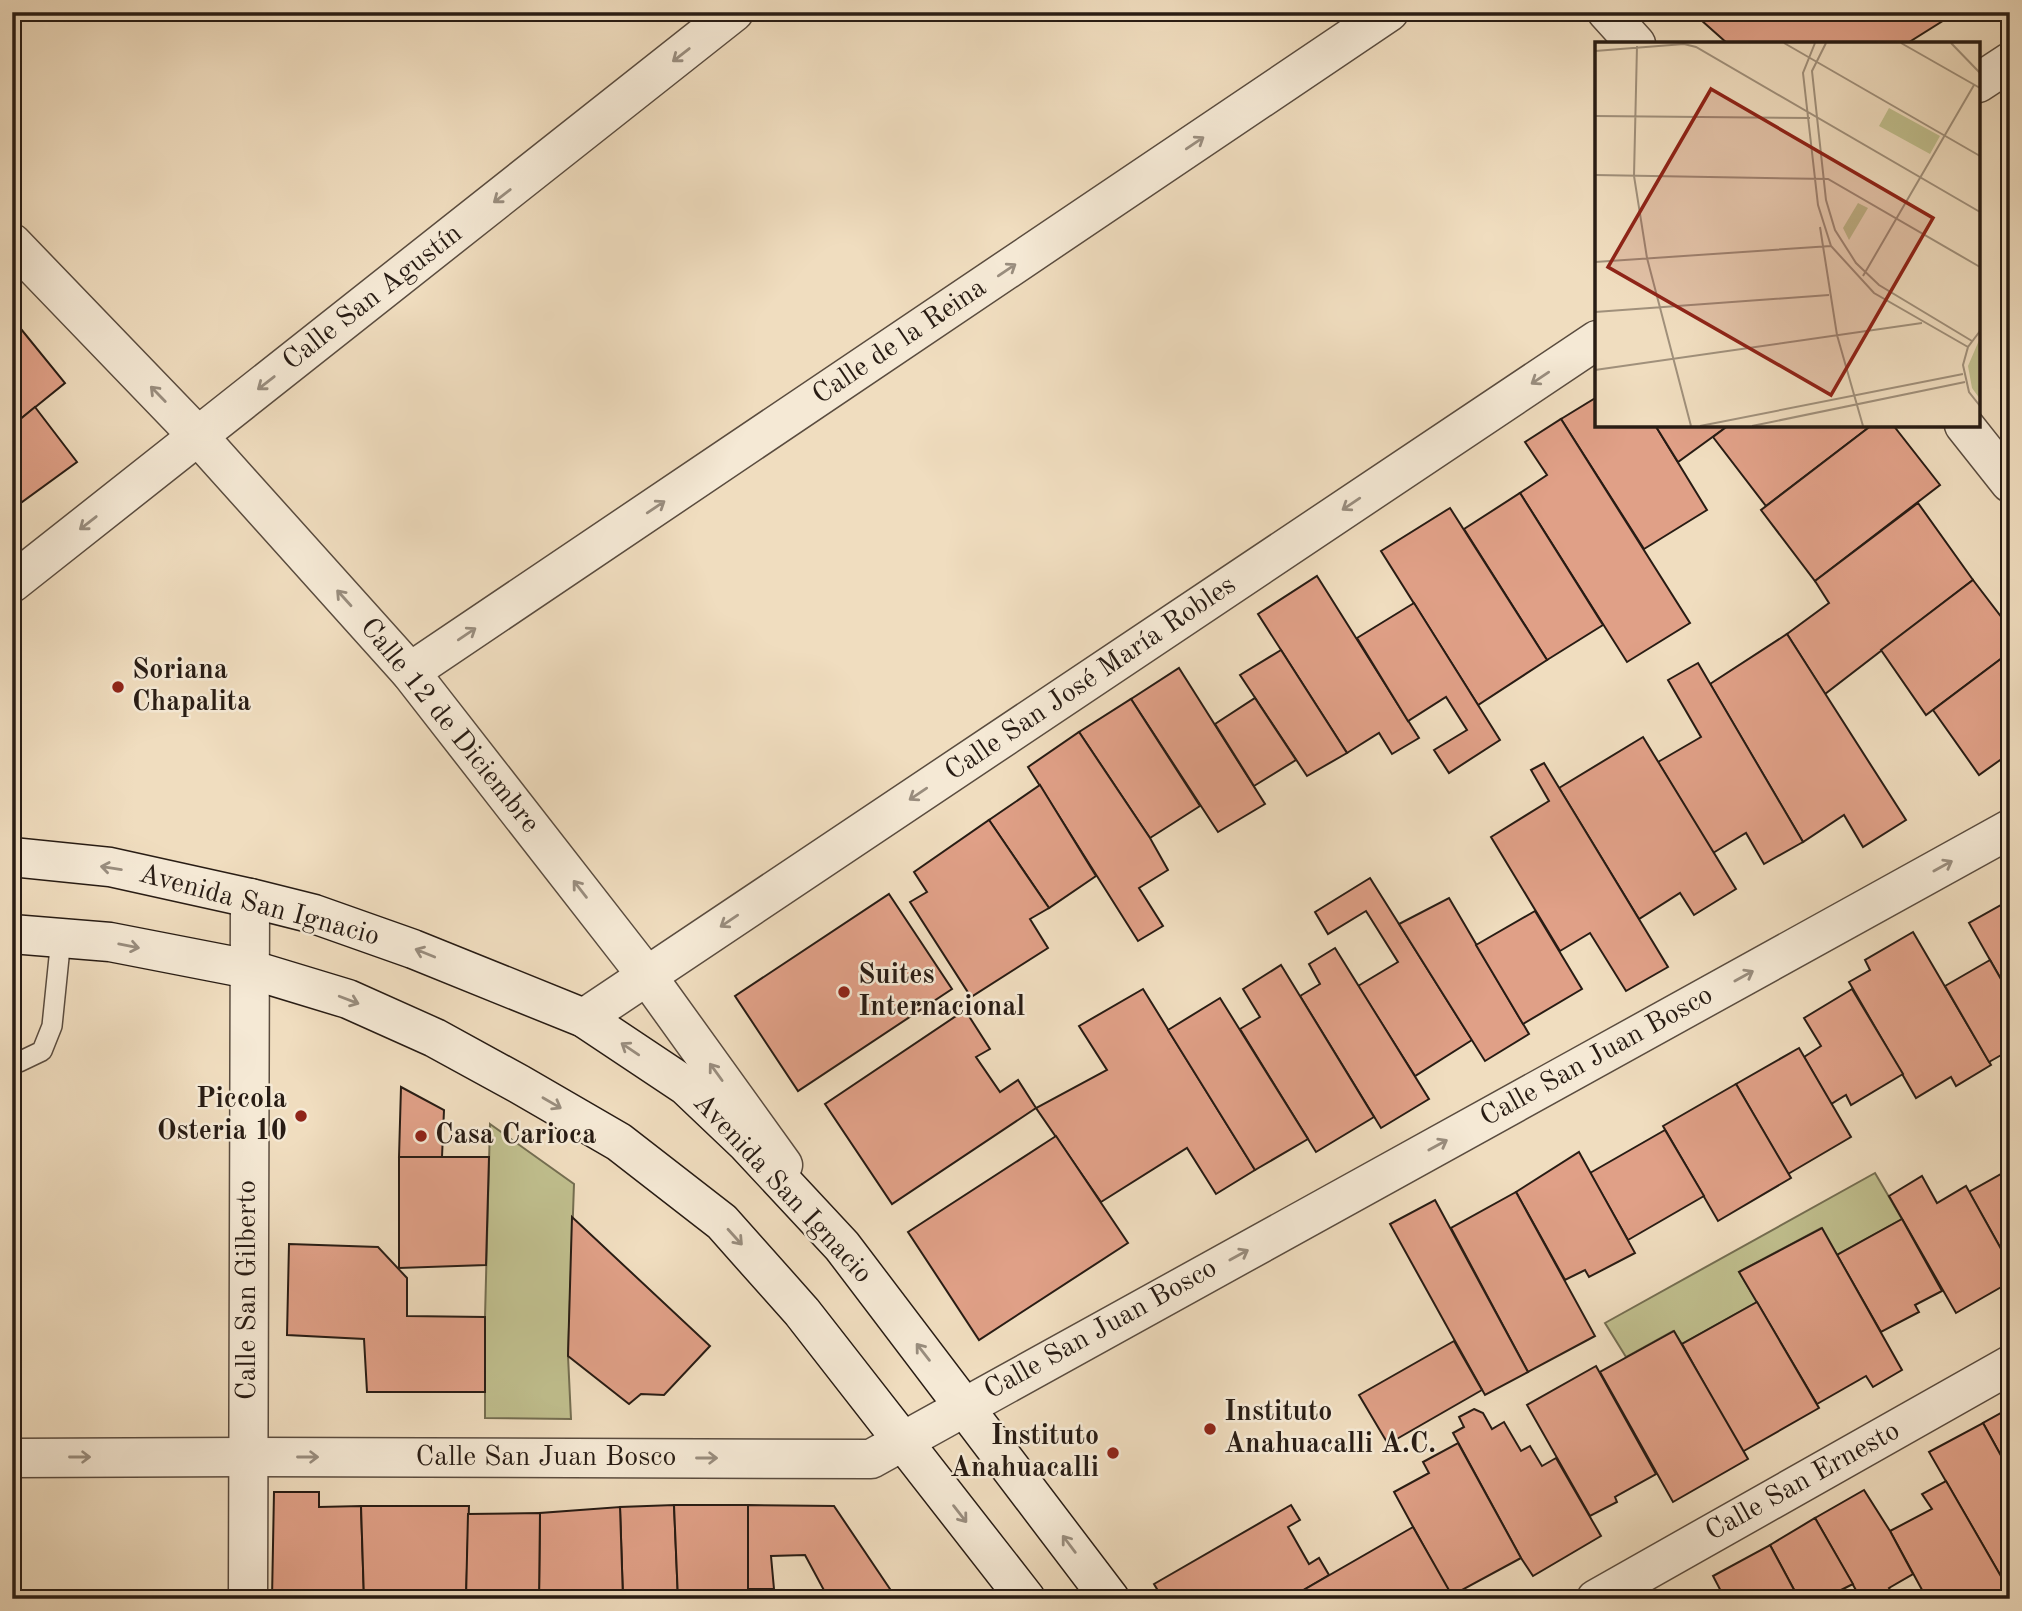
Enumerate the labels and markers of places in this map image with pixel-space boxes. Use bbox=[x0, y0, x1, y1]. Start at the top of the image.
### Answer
place label: Soriana Chapalita bbox=[132, 657, 251, 717]
marker: Soriana Chapalita bbox=[110, 679, 126, 695]
place label: Suites Internacional bbox=[858, 962, 1026, 1022]
marker: Suites Internacional bbox=[836, 984, 852, 1000]
place label: Piccola Osteria 10 bbox=[157, 1086, 287, 1146]
marker: Piccola Osteria 10 bbox=[293, 1108, 309, 1124]
place label: Casa Carioca bbox=[435, 1122, 596, 1150]
marker: Casa Carioca bbox=[413, 1128, 429, 1144]
place label: Instituto Anahuacalli A.C. bbox=[1224, 1399, 1436, 1459]
marker: Instituto Anahuacalli A.C. bbox=[1202, 1421, 1218, 1437]
place label: Instituto Anahuacalli bbox=[950, 1423, 1099, 1483]
marker: Instituto Anahuacalli bbox=[1105, 1445, 1121, 1461]

